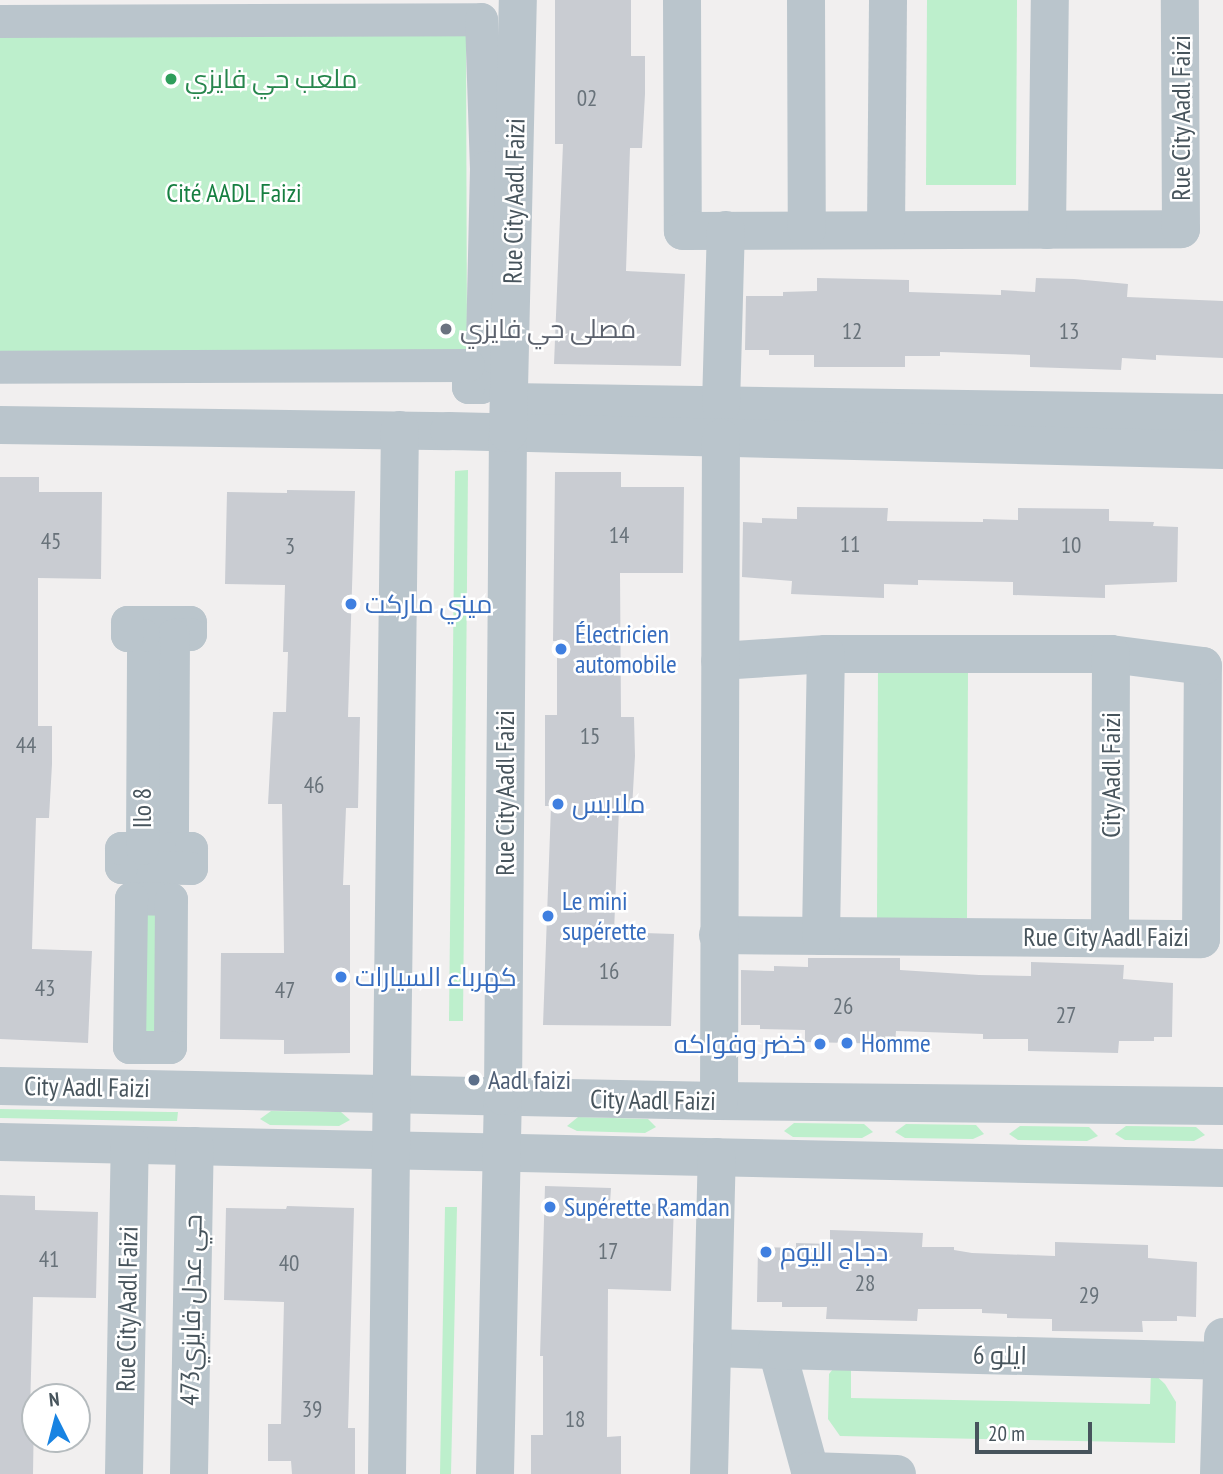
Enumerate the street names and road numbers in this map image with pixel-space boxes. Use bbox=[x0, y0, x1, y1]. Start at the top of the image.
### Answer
street label: Rue City Aadl Faizi bbox=[1165, 34, 1197, 202]
street label: Rue City Aadl Faizi bbox=[497, 117, 531, 285]
street label: Rue City Aadl Faizi bbox=[489, 709, 521, 877]
street label: City Aadl Faizi bbox=[1095, 711, 1127, 839]
street label: Ilo 8 bbox=[126, 788, 158, 828]
street label: Rue City Aadl Faizi bbox=[1022, 921, 1190, 953]
street label: City Aadl Faizi bbox=[23, 1070, 151, 1104]
street label: City Aadl Faizi bbox=[589, 1083, 717, 1117]
street label: 473حي عدل فايزي bbox=[174, 1214, 208, 1406]
street label: Rue City Aadl Faizi bbox=[110, 1225, 144, 1393]
street label: ايلو 6 bbox=[973, 1339, 1027, 1371]

